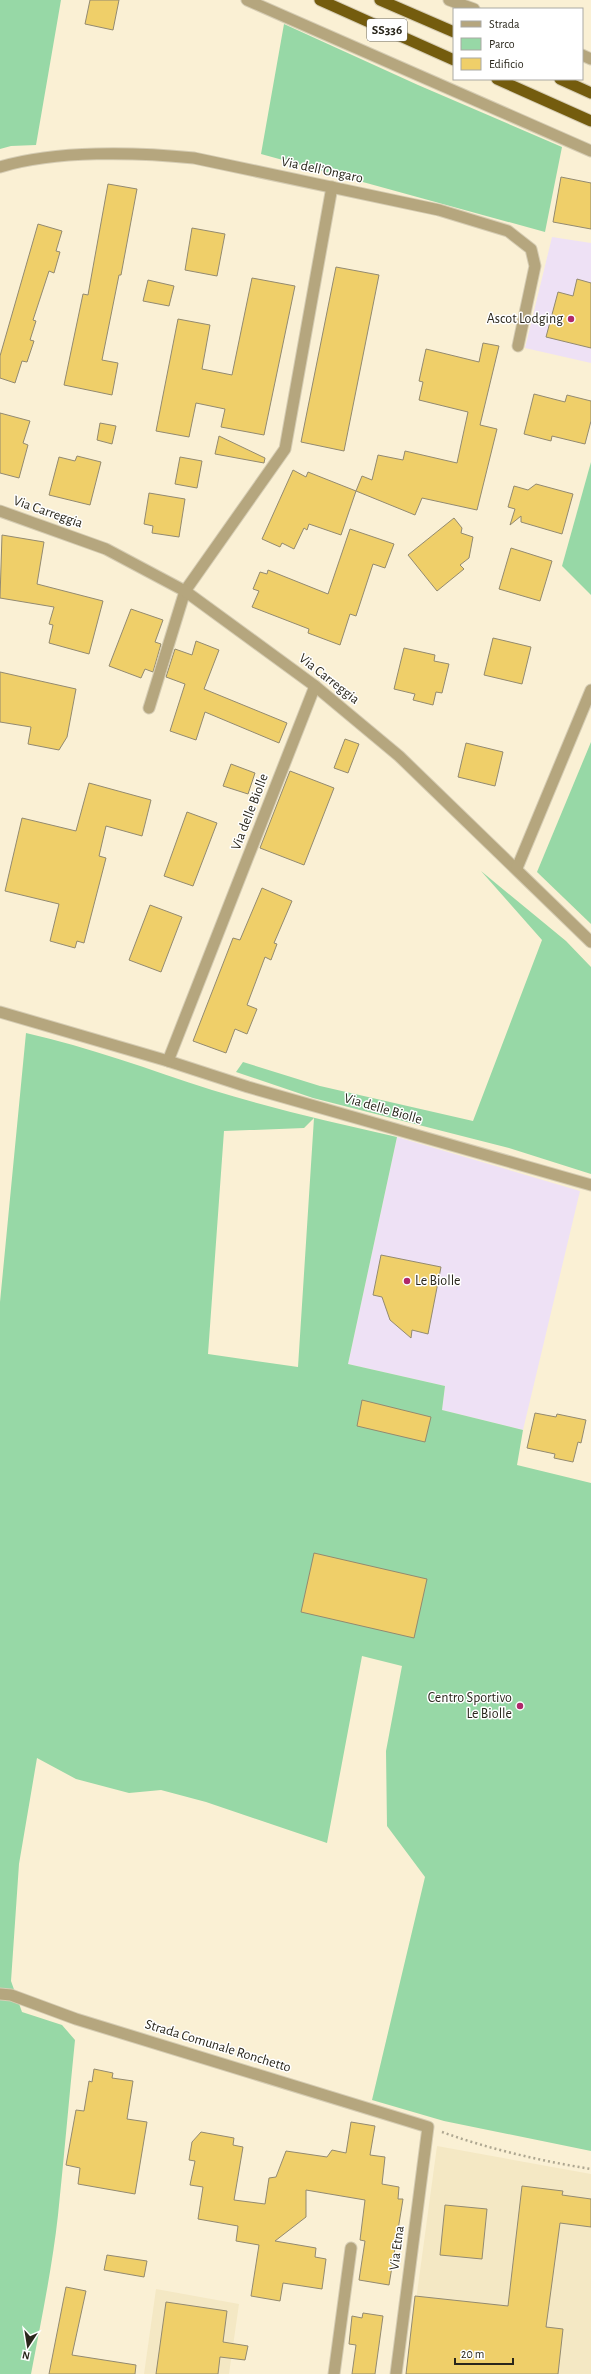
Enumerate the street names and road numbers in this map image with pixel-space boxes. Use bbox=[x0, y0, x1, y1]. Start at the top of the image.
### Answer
road number: SS336 bbox=[367, 19, 407, 41]
street label: Via dell'Ongaro bbox=[280, 154, 364, 186]
street label: Via Carreggia bbox=[11, 494, 85, 531]
street label: Via Carreggia bbox=[296, 651, 362, 707]
street label: Via delle Biolle bbox=[229, 772, 271, 852]
street label: Via delle Biolle bbox=[342, 1091, 424, 1127]
street label: Strada Comunale Ronchetto bbox=[143, 2017, 293, 2075]
street label: Via Etna bbox=[387, 2224, 407, 2271]

